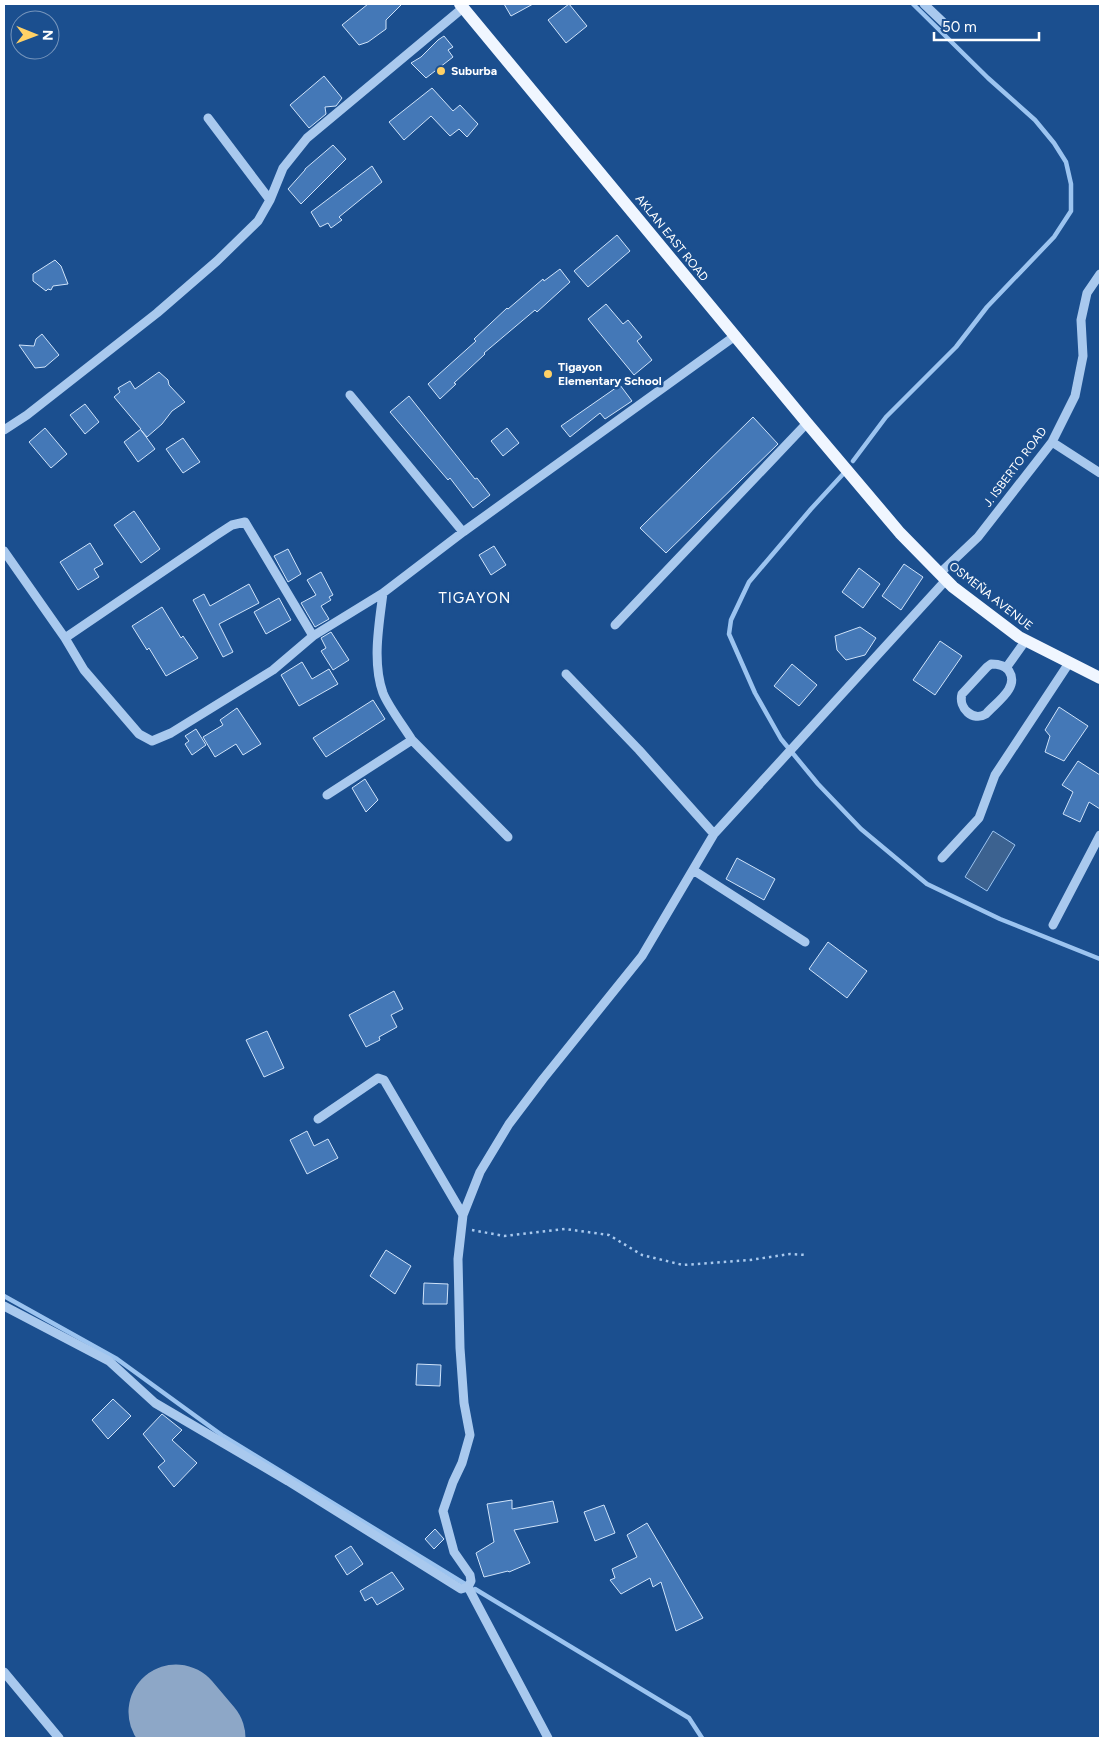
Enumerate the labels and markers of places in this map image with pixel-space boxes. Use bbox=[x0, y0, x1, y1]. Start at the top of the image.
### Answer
place label: Suburba bbox=[451, 64, 497, 78]
marker: Suburba bbox=[435, 65, 447, 77]
place label: Tigayon Elementary School bbox=[558, 360, 662, 388]
marker: Tigayon Elementary School bbox=[542, 368, 554, 380]

